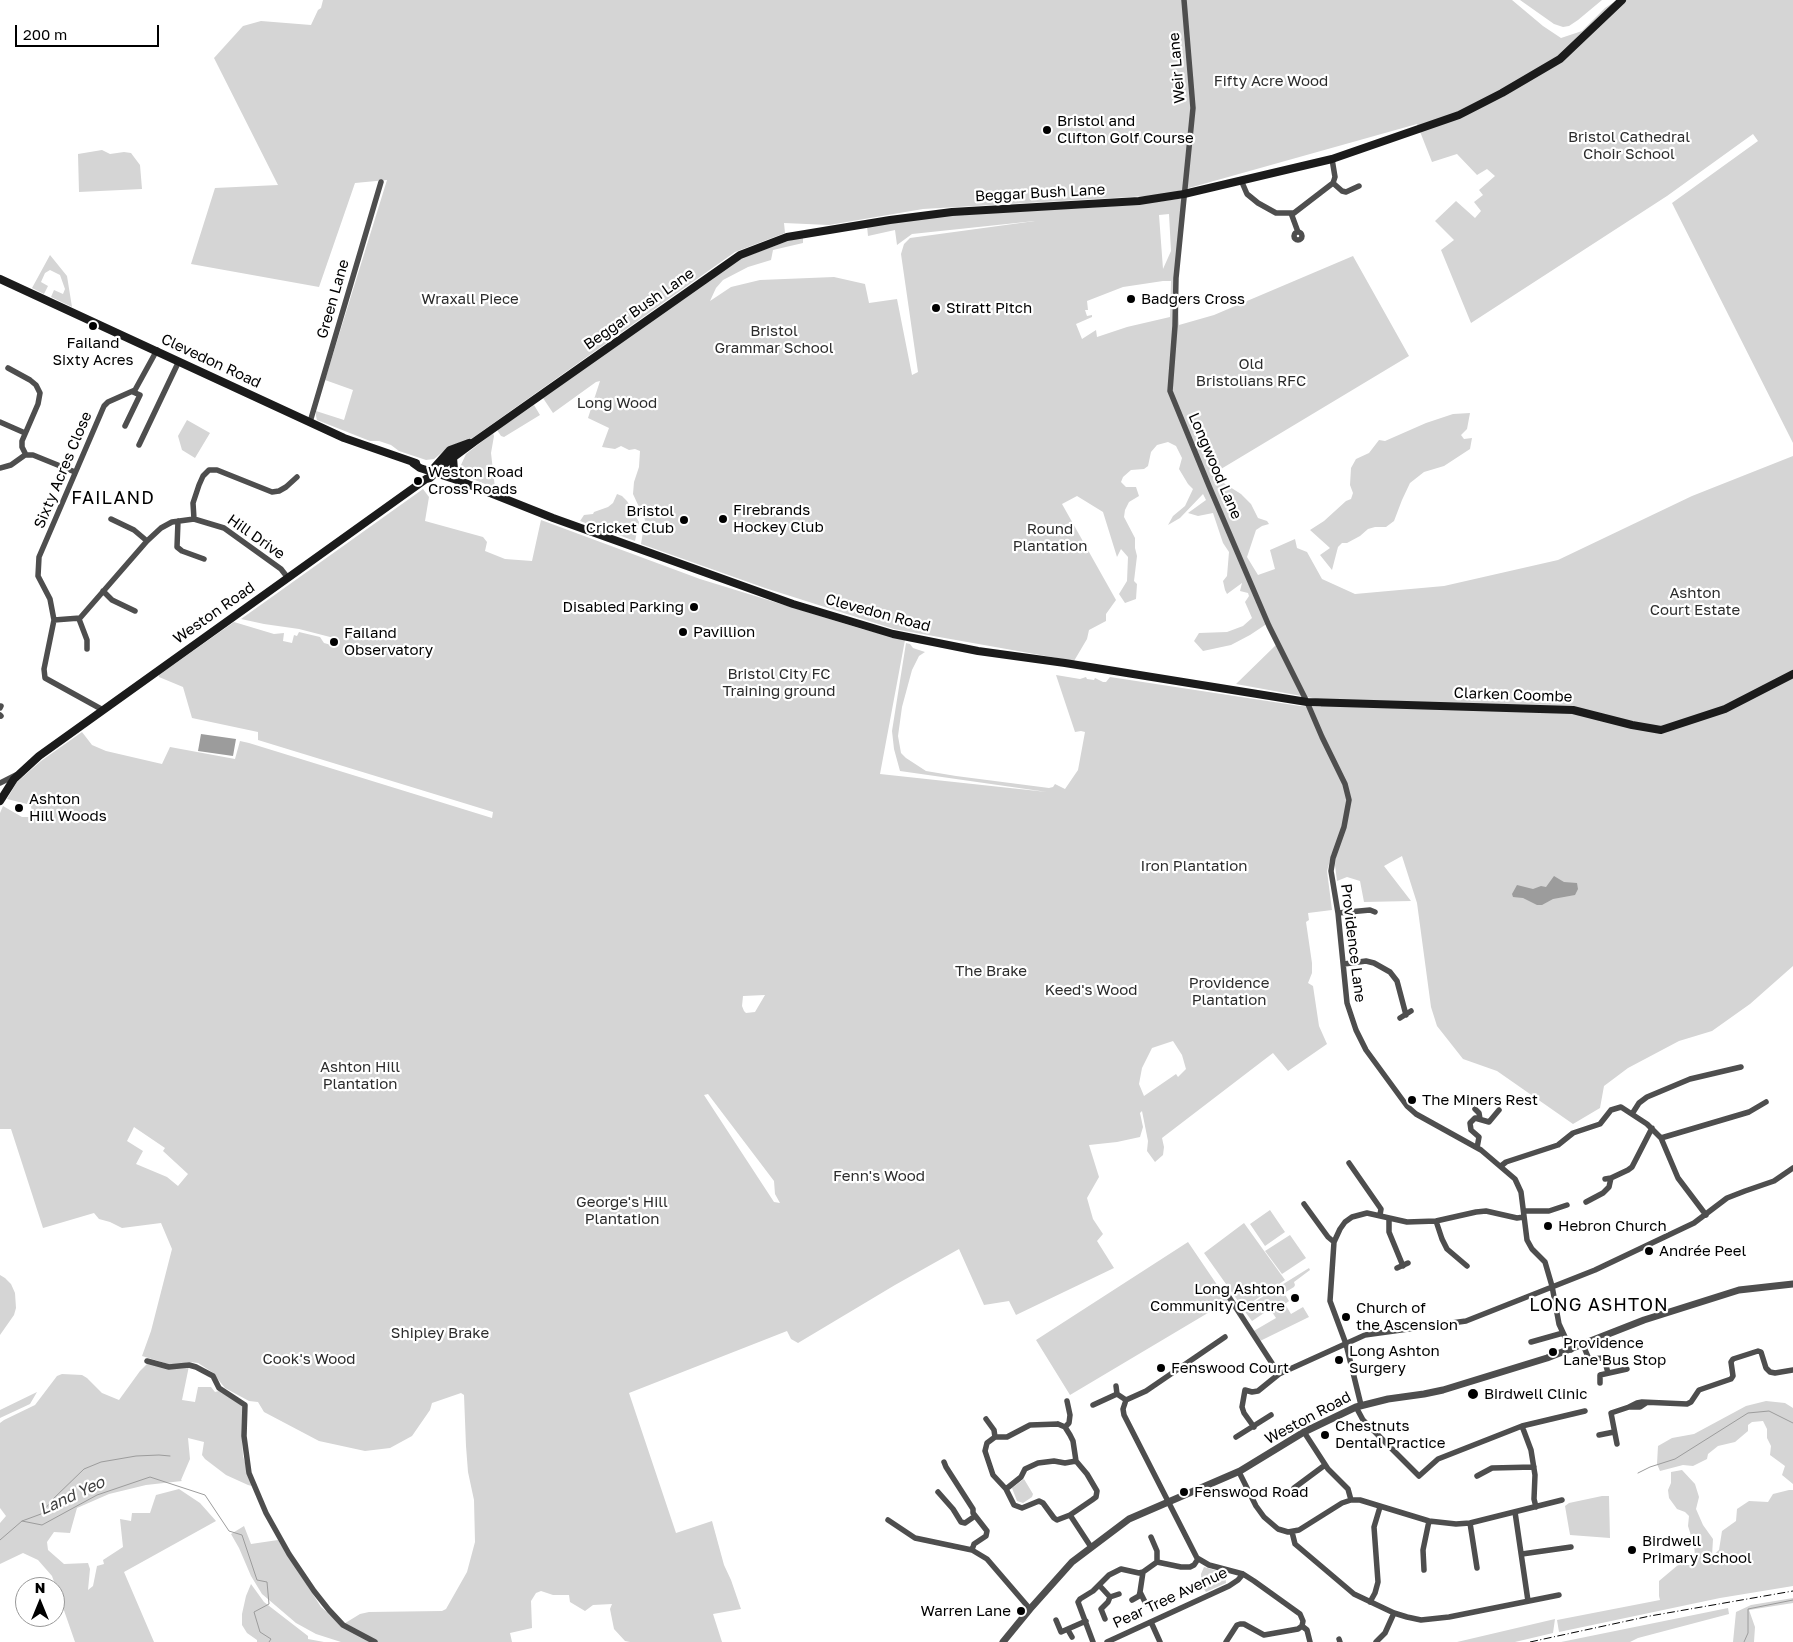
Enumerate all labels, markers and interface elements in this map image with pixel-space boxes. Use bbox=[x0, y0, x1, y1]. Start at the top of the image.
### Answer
scale bar bbox=[18, 15, 161, 47]
text: 200 m bbox=[23, 25, 67, 43]
street label: Weir Lane bbox=[1165, 32, 1189, 104]
park label: Fifty Acre Wood bbox=[1214, 72, 1328, 90]
place label: Bristol and Clifton Golf Course bbox=[1057, 112, 1194, 147]
marker: Bristol and Clifton Golf Course bbox=[1041, 124, 1053, 136]
park label: Bristol Cathedral Choir School bbox=[1568, 128, 1690, 163]
street label: Beggar Bush Lane bbox=[974, 181, 1106, 205]
street label: Green Lane bbox=[313, 257, 353, 341]
street label: Beggar Bush Lane bbox=[580, 264, 698, 354]
park label: Wraxall Piece bbox=[421, 290, 519, 308]
place label: Badgers Cross bbox=[1141, 290, 1245, 308]
marker: Badgers Cross bbox=[1125, 293, 1137, 305]
place label: Stiratt Pitch bbox=[946, 299, 1032, 317]
marker: Stiratt Pitch bbox=[930, 302, 942, 314]
marker: Failand Sixty Acres bbox=[87, 320, 99, 332]
park label: Bristol Grammar School bbox=[714, 322, 834, 357]
street label: Clevedon Road bbox=[158, 330, 264, 392]
place label: Failand Sixty Acres bbox=[52, 334, 134, 369]
park label: Old Bristolians RFC bbox=[1196, 355, 1306, 390]
park label: Long Wood bbox=[577, 394, 657, 412]
street label: Sixty Acres Close bbox=[30, 409, 96, 531]
street label: Longwood Lane bbox=[1184, 410, 1246, 522]
place label: Weston Road Cross Roads bbox=[428, 463, 523, 498]
marker: Weston Road Cross Roads bbox=[412, 475, 424, 487]
district label: FAILAND bbox=[70, 487, 156, 509]
place label: Firebrands Hockey Club bbox=[733, 501, 824, 536]
place label: Bristol Cricket Club bbox=[586, 502, 674, 537]
street label: Hill Drive bbox=[224, 511, 288, 563]
marker: Firebrands Hockey Club bbox=[717, 513, 729, 525]
marker: Bristol Cricket Club bbox=[678, 514, 690, 526]
park label: Round Plantation bbox=[1013, 520, 1087, 555]
street label: Weston Road bbox=[170, 578, 258, 648]
park label: Ashton Court Estate bbox=[1650, 584, 1740, 619]
street label: Clevedon Road bbox=[824, 590, 932, 636]
place label: Disabled Parking bbox=[563, 598, 684, 616]
marker: Disabled Parking bbox=[688, 601, 700, 613]
place label: Pavillion bbox=[693, 623, 755, 641]
place label: Failand Observatory bbox=[344, 624, 433, 659]
marker: Pavillion bbox=[677, 626, 689, 638]
marker: Failand Observatory bbox=[328, 636, 340, 648]
park label: Bristol City FC Training ground bbox=[722, 665, 836, 700]
street label: Clarken Coombe bbox=[1453, 684, 1573, 706]
place label: Ashton Hill Woods bbox=[29, 790, 107, 825]
marker: Ashton Hill Woods bbox=[13, 802, 25, 814]
park label: Iron Plantation bbox=[1140, 857, 1248, 875]
street label: Providence Lane bbox=[1337, 883, 1369, 1003]
park label: The Brake bbox=[955, 962, 1027, 980]
park label: Providence Plantation bbox=[1189, 974, 1269, 1009]
park label: Keed's Wood bbox=[1045, 981, 1137, 999]
park label: Ashton Hill Plantation bbox=[320, 1058, 400, 1093]
place label: The Miners Rest bbox=[1422, 1091, 1538, 1109]
marker: The Miners Rest bbox=[1406, 1094, 1418, 1106]
park label: Fenn's Wood bbox=[833, 1167, 925, 1185]
park label: George's Hill Plantation bbox=[576, 1193, 668, 1228]
place label: Hebron Church bbox=[1558, 1217, 1667, 1235]
marker: Hebron Church bbox=[1542, 1220, 1554, 1232]
place label: Andrée Peel bbox=[1659, 1242, 1746, 1260]
marker: Andrée Peel bbox=[1643, 1245, 1655, 1257]
place label: Long Ashton Community Centre bbox=[1150, 1280, 1285, 1315]
marker: Long Ashton Community Centre bbox=[1289, 1292, 1301, 1304]
district label: LONG ASHTON bbox=[1528, 1294, 1670, 1316]
place label: Church of the Ascension bbox=[1356, 1299, 1458, 1334]
marker: Church of the Ascension bbox=[1340, 1311, 1352, 1323]
park label: Shipley Brake bbox=[391, 1324, 489, 1342]
place label: Providence Lane Bus Stop bbox=[1563, 1334, 1666, 1369]
place label: Long Ashton Surgery bbox=[1349, 1342, 1440, 1377]
marker: Providence Lane Bus Stop bbox=[1547, 1346, 1559, 1358]
park label: Cook's Wood bbox=[263, 1350, 355, 1368]
marker: Long Ashton Surgery bbox=[1333, 1354, 1345, 1366]
place label: Fenswood Court bbox=[1171, 1359, 1289, 1377]
marker: Fenswood Court bbox=[1155, 1362, 1167, 1374]
place label: Birdwell Clinic bbox=[1484, 1385, 1587, 1403]
marker: Birdwell Clinic bbox=[1466, 1387, 1480, 1401]
street label: Weston Road bbox=[1262, 1388, 1354, 1448]
place label: Chestnuts Dental Practice bbox=[1335, 1417, 1445, 1452]
marker: Chestnuts Dental Practice bbox=[1319, 1429, 1331, 1441]
water label: Land Yeo bbox=[36, 1473, 108, 1519]
place label: Fenswood Road bbox=[1194, 1483, 1308, 1501]
marker: Fenswood Road bbox=[1178, 1486, 1190, 1498]
place label: Birdwell Primary School bbox=[1642, 1532, 1752, 1567]
marker: Birdwell Primary School bbox=[1626, 1544, 1638, 1556]
street label: Pear Tree Avenue bbox=[1110, 1564, 1230, 1632]
north arrow bbox=[15, 1577, 65, 1627]
text: N bbox=[35, 1579, 45, 1596]
place label: Warren Lane bbox=[920, 1602, 1011, 1620]
marker: Warren Lane bbox=[1015, 1605, 1027, 1617]

